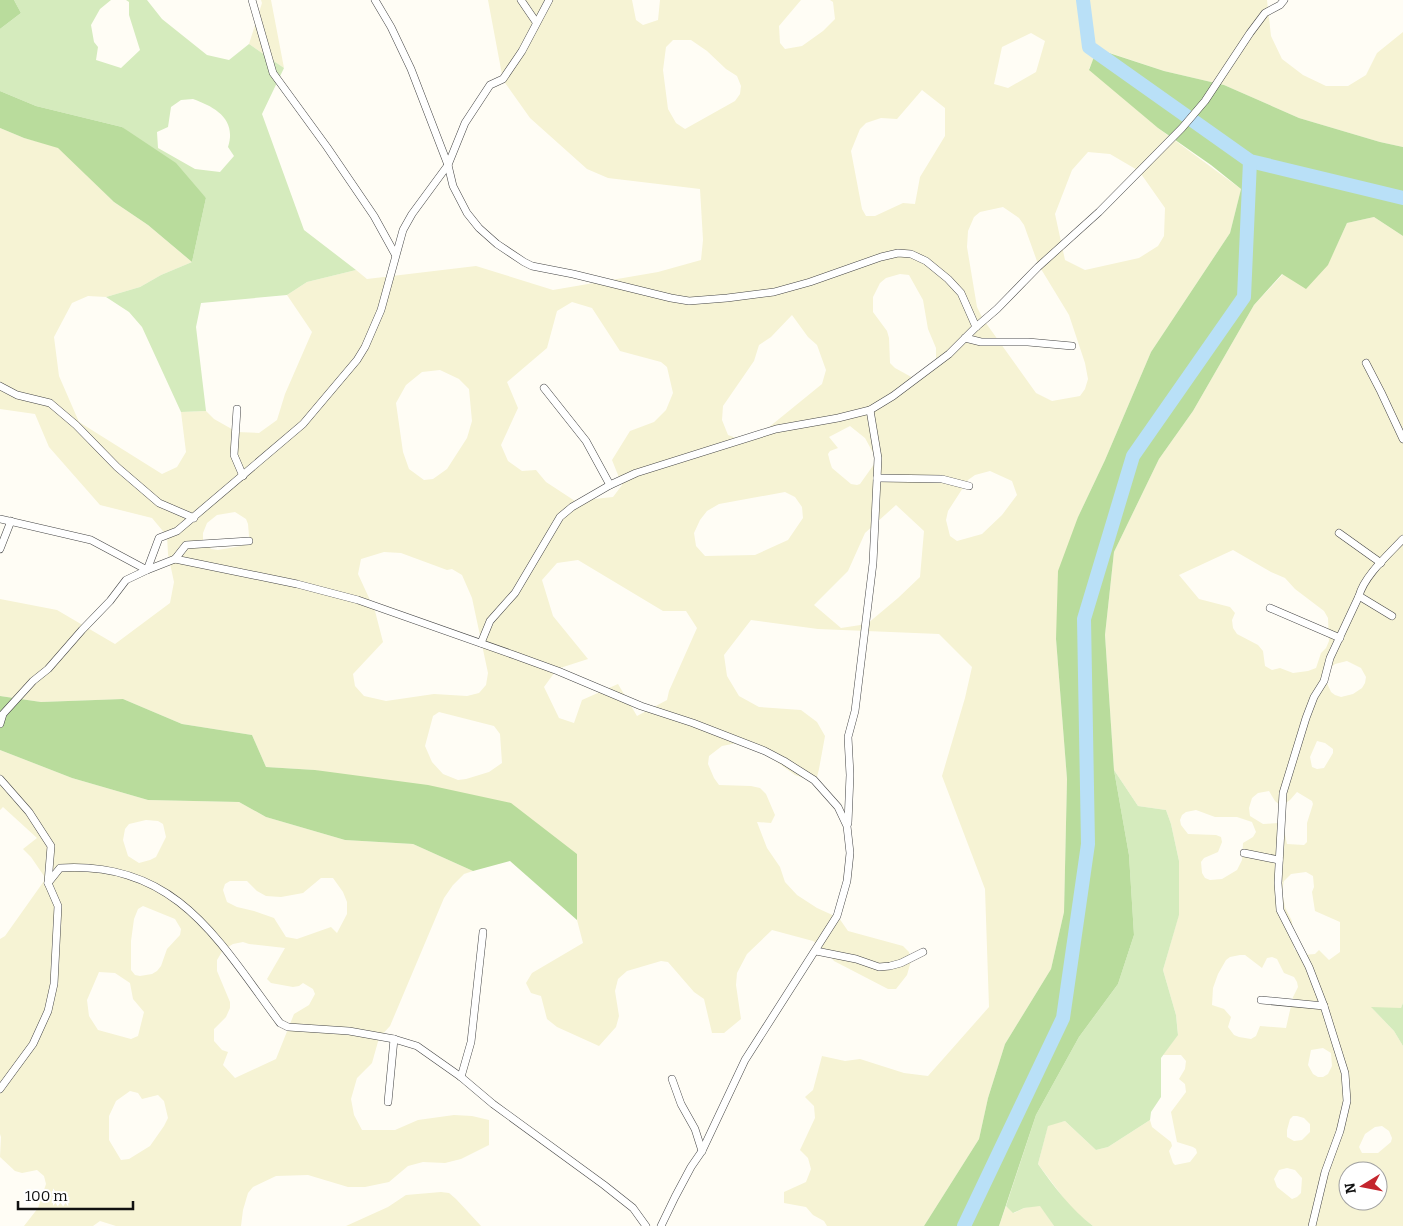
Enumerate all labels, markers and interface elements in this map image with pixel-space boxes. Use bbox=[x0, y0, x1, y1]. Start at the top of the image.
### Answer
north arrow bbox=[1338, 1161, 1388, 1211]
scale bar bbox=[18, 1178, 132, 1210]
text: N bbox=[1341, 1181, 1360, 1195]
text: 100 m bbox=[25, 1187, 68, 1205]

